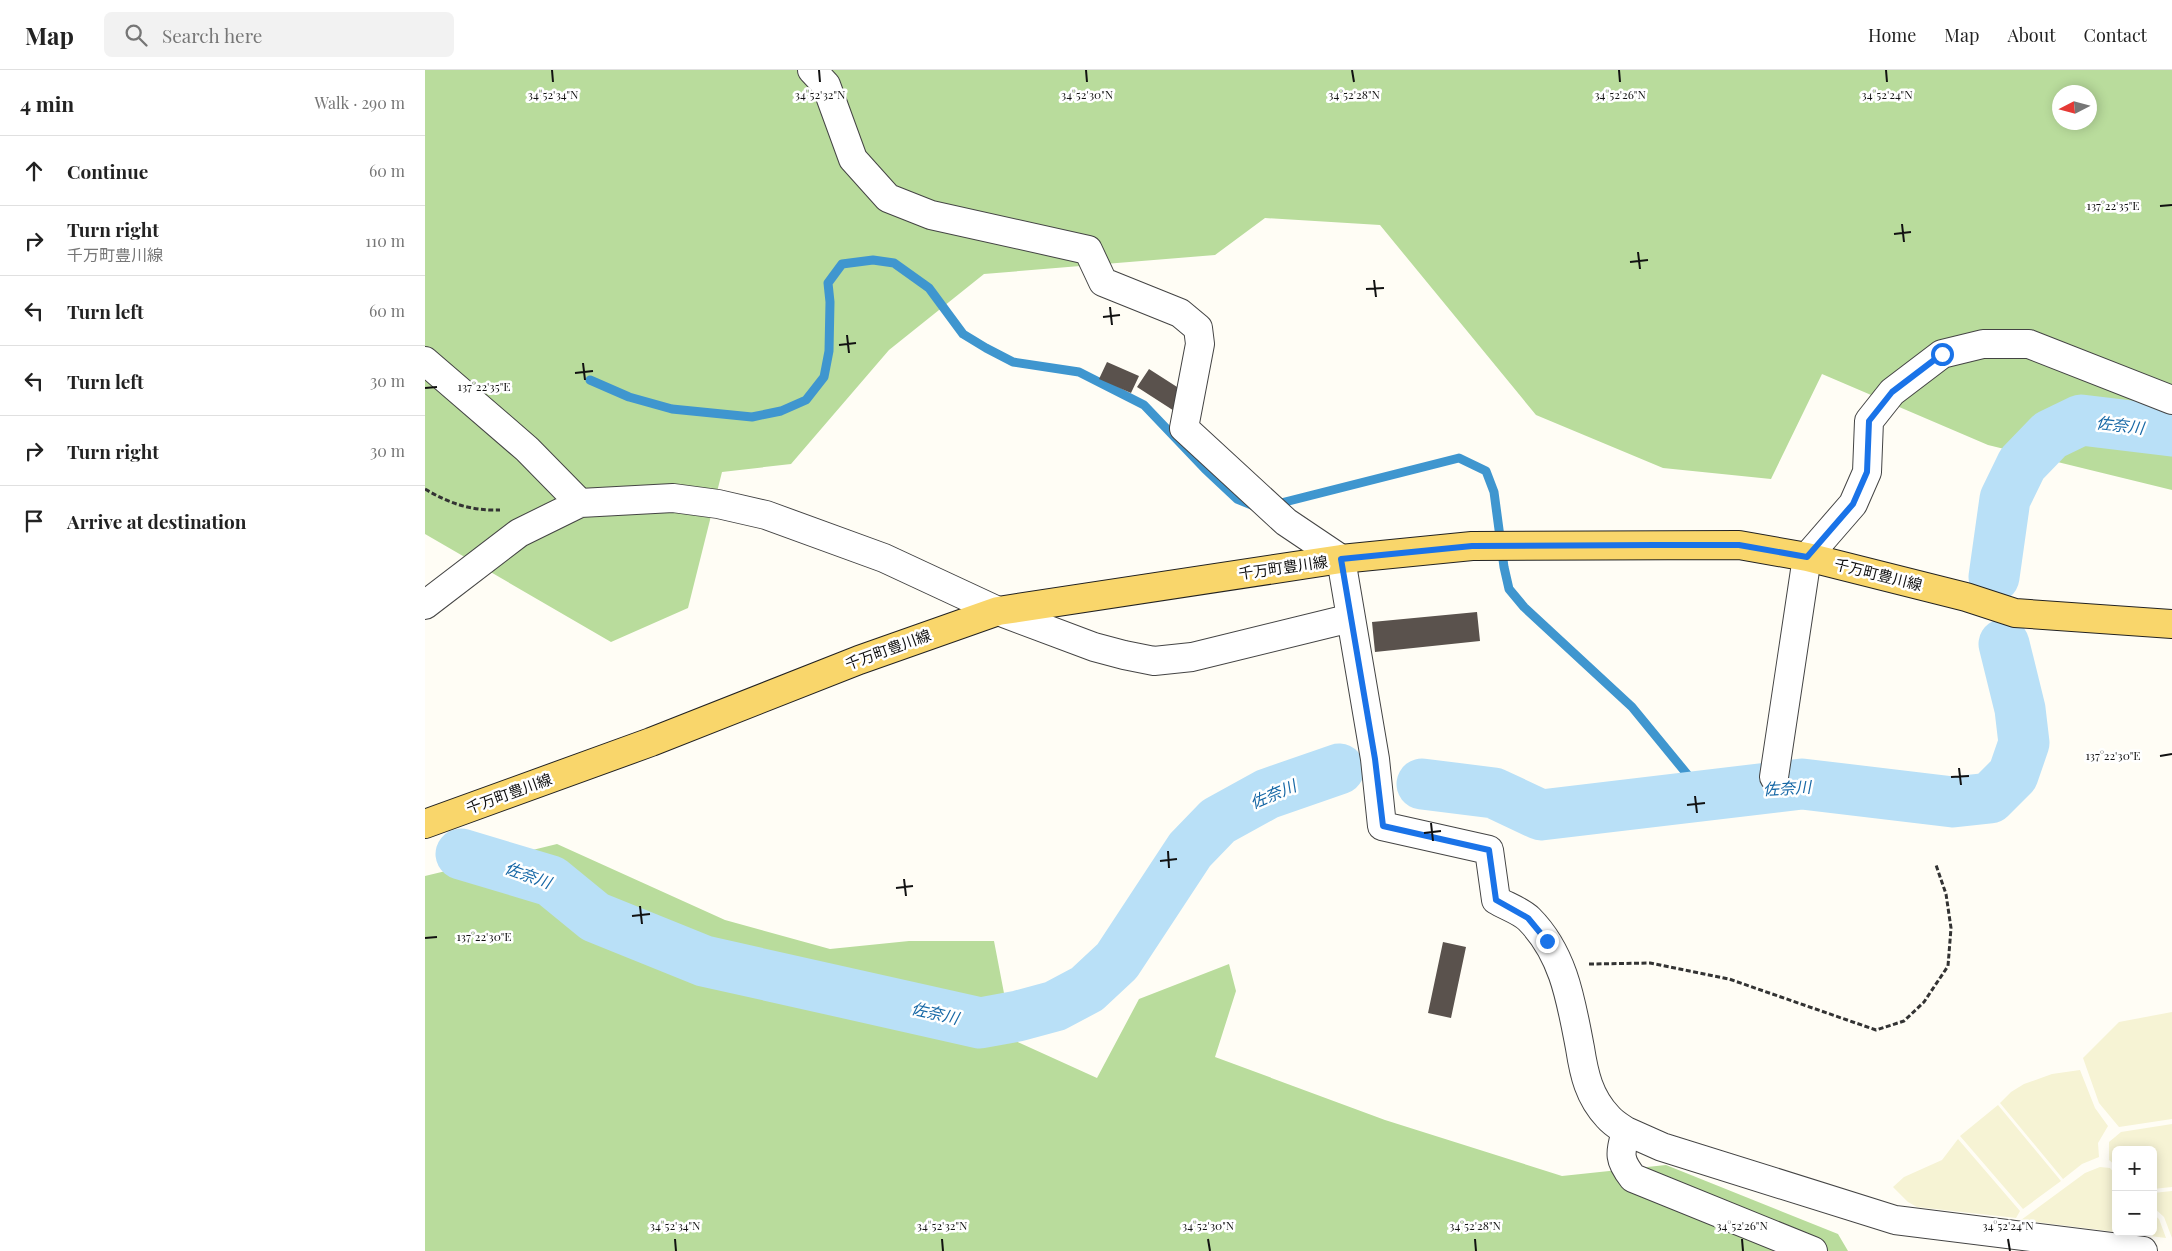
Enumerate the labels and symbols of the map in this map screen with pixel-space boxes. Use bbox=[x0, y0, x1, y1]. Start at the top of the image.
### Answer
north arrow bbox=[2052, 85, 2097, 130]
text: 34°52'34"N bbox=[528, 86, 579, 102]
text: 34°52'32"N bbox=[795, 86, 846, 102]
text: 34°52'30"N bbox=[1061, 86, 1114, 102]
text: 34°52'28"N bbox=[1328, 86, 1380, 102]
text: 34°52'26"N bbox=[1594, 86, 1646, 102]
text: 34°52'24"N bbox=[1861, 86, 1913, 102]
text: 137°22'35"E bbox=[2086, 197, 2140, 213]
route start bbox=[1931, 343, 1954, 366]
text: 137°22'35"E bbox=[457, 378, 511, 394]
water label: 佐奈川 bbox=[2095, 411, 2147, 438]
street label: 千万町豊川線 bbox=[1237, 551, 1329, 583]
street label: 千万町豊川線 bbox=[1832, 553, 1924, 595]
street label: 千万町豊川線 bbox=[842, 624, 933, 674]
text: 137°22'30"E bbox=[2085, 747, 2141, 763]
street label: 千万町豊川線 bbox=[463, 768, 554, 818]
water label: 佐奈川 bbox=[1247, 774, 1301, 813]
water label: 佐奈川 bbox=[1762, 776, 1813, 799]
water label: 佐奈川 bbox=[502, 856, 556, 893]
text: 137°22'30"E bbox=[456, 928, 512, 944]
route end bbox=[1536, 930, 1559, 953]
water label: 佐奈川 bbox=[909, 997, 963, 1029]
text: 34°52'34"N bbox=[650, 1217, 701, 1233]
text: 34°52'32"N bbox=[917, 1217, 968, 1233]
text: 34°52'30"N bbox=[1182, 1217, 1235, 1233]
text: 34°52'28"N bbox=[1449, 1217, 1501, 1233]
text: 34°52'26"N bbox=[1716, 1217, 1768, 1233]
text: 34°52'24"N bbox=[1982, 1217, 2034, 1233]

